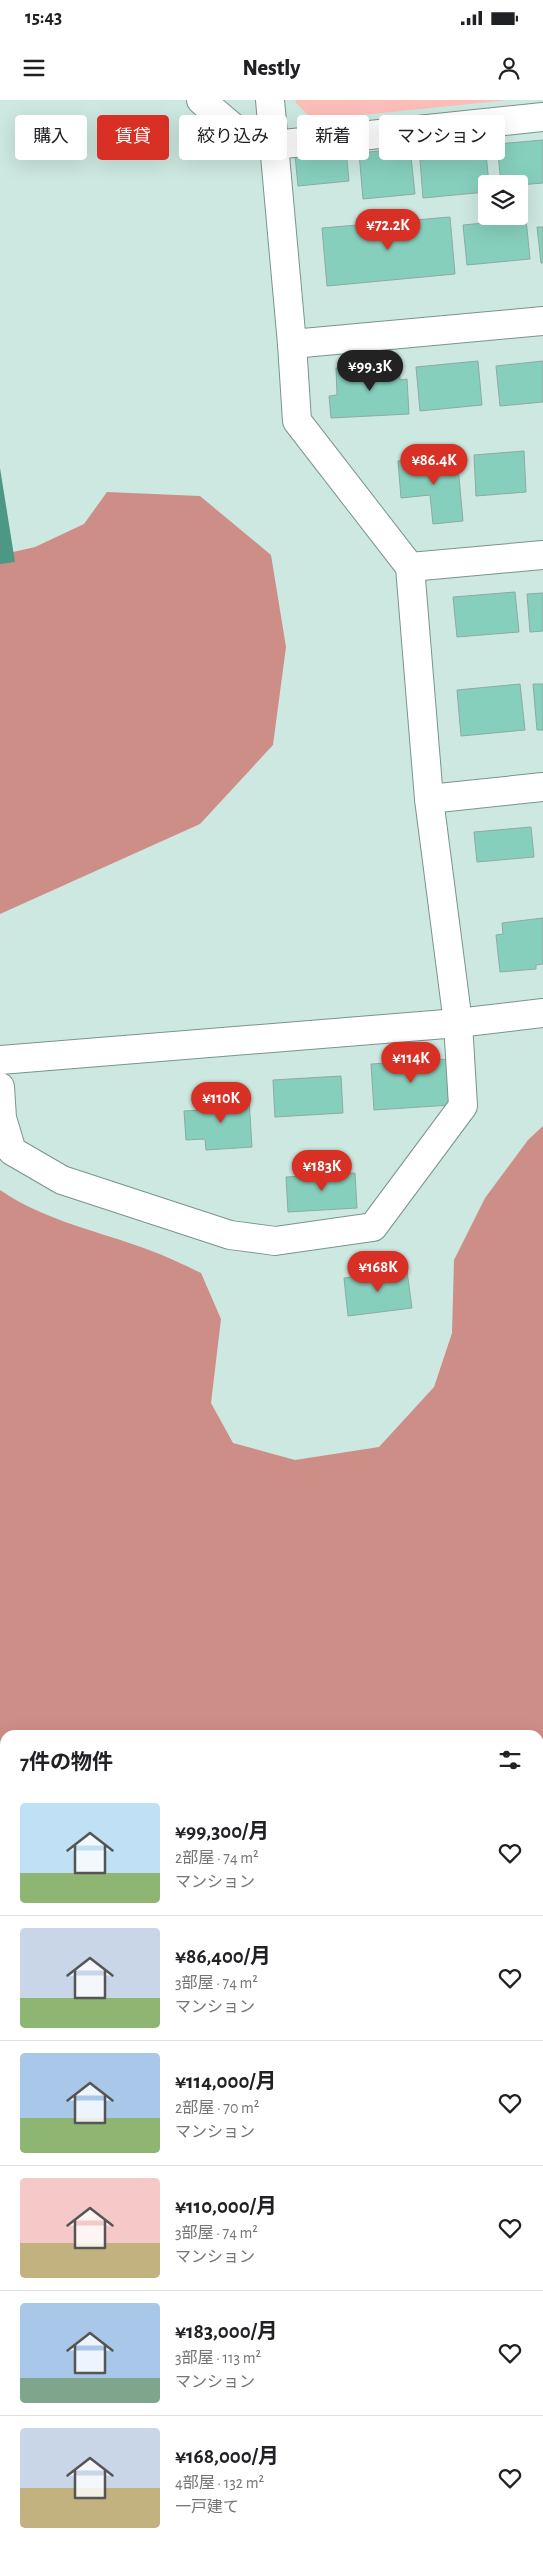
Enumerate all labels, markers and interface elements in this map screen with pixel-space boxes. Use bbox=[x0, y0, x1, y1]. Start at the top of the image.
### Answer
text: 15:43 bbox=[25, 8, 62, 27]
icon: menu bbox=[20, 54, 48, 82]
icon: person bbox=[495, 54, 523, 82]
text: Nestly bbox=[243, 57, 300, 79]
chip: 購入 bbox=[15, 115, 87, 160]
chip: 賃貸 bbox=[97, 115, 169, 160]
chip: 絞り込み bbox=[179, 115, 287, 160]
chip: 新着 bbox=[297, 115, 369, 160]
chip: マンション bbox=[379, 115, 505, 160]
map controls bbox=[478, 175, 528, 225]
button: layers bbox=[478, 175, 528, 225]
pin: ¥72.2K bbox=[347, 208, 429, 251]
text: ¥72.2K bbox=[366, 217, 410, 233]
pin: ¥99.3K bbox=[329, 350, 411, 392]
text: ¥99.3K bbox=[348, 358, 392, 374]
pin: ¥86.4K bbox=[393, 444, 475, 486]
text: ¥86.4K bbox=[411, 452, 457, 468]
pin: ¥114K bbox=[376, 1042, 446, 1084]
text: ¥114K bbox=[392, 1050, 430, 1066]
pin: ¥110K bbox=[186, 1082, 256, 1124]
text: ¥110K bbox=[202, 1090, 240, 1106]
pin: ¥183K bbox=[287, 1150, 357, 1192]
text: ¥183K bbox=[303, 1158, 341, 1174]
pin: ¥168K bbox=[343, 1250, 413, 1293]
text: ¥168K bbox=[358, 1259, 398, 1275]
icon: filters bbox=[496, 1746, 524, 1774]
text: 7件の物件 bbox=[20, 1752, 113, 1773]
text: ¥99,300/月 bbox=[175, 1821, 269, 1842]
icon: home bbox=[60, 1823, 120, 1883]
icon: heart bbox=[496, 1839, 524, 1867]
text: 2部屋 · 74 m² bbox=[175, 1850, 259, 1866]
text: マンション bbox=[175, 1874, 255, 1890]
text: ¥86,400/月 bbox=[175, 1946, 271, 1967]
icon: home bbox=[60, 1948, 120, 2008]
icon: heart bbox=[496, 1964, 524, 1992]
text: 3部屋 · 74 m² bbox=[175, 1975, 258, 1991]
text: マンション bbox=[175, 1999, 255, 2015]
text: ¥114,000/月 bbox=[175, 2071, 276, 2092]
icon: home bbox=[60, 2073, 120, 2133]
icon: heart bbox=[496, 2089, 524, 2117]
text: 2部屋 · 70 m² bbox=[175, 2100, 259, 2116]
text: マンション bbox=[175, 2124, 255, 2140]
text: ¥110,000/月 bbox=[175, 2196, 277, 2217]
icon: home bbox=[60, 2198, 120, 2258]
icon: heart bbox=[496, 2214, 524, 2242]
text: 3部屋 · 74 m² bbox=[175, 2225, 258, 2241]
text: マンション bbox=[175, 2249, 255, 2265]
text: ¥183,000/月 bbox=[175, 2321, 278, 2342]
icon: home bbox=[60, 2323, 120, 2383]
icon: heart bbox=[496, 2339, 524, 2367]
text: 3部屋 · 113 m² bbox=[175, 2350, 261, 2366]
text: マンション bbox=[175, 2374, 255, 2390]
text: ¥168,000/月 bbox=[175, 2446, 279, 2467]
icon: home bbox=[60, 2448, 120, 2508]
icon: heart bbox=[496, 2464, 524, 2492]
text: 4部屋 · 132 m² bbox=[175, 2475, 264, 2491]
text: 一戸建て bbox=[175, 2499, 239, 2515]

